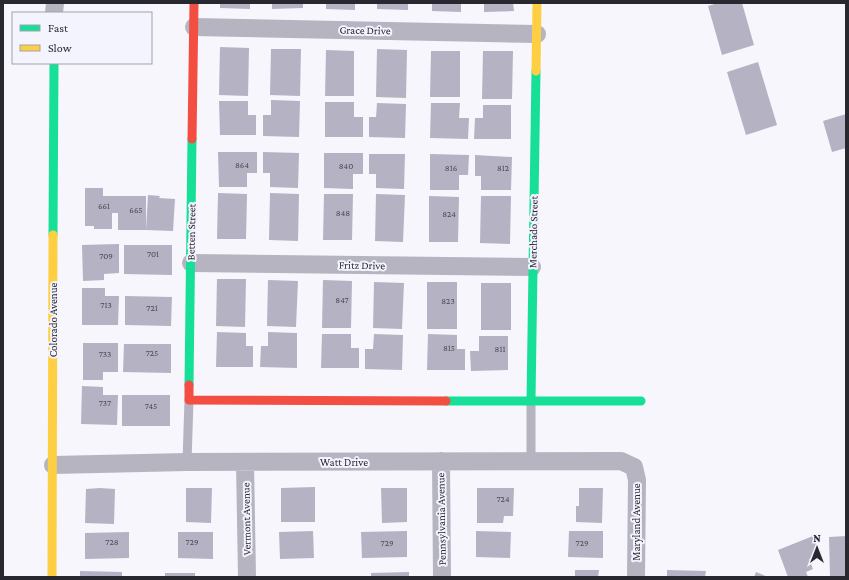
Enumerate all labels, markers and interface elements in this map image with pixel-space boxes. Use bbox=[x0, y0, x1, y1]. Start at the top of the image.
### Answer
legend bbox=[12, 12, 152, 64]
text: Fast bbox=[48, 21, 69, 35]
street label: Grace Drive bbox=[339, 24, 391, 36]
text: Slow bbox=[48, 41, 72, 55]
house number: 864 bbox=[235, 160, 249, 170]
house number: 840 bbox=[339, 161, 353, 171]
house number: 816 bbox=[445, 163, 458, 173]
house number: 812 bbox=[497, 163, 509, 173]
street label: Merchado Street bbox=[526, 195, 540, 268]
house number: 661 bbox=[98, 201, 110, 211]
street label: Betten Street bbox=[185, 203, 197, 260]
house number: 665 bbox=[129, 205, 143, 215]
house number: 848 bbox=[336, 208, 350, 218]
house number: 824 bbox=[442, 209, 456, 219]
house number: 701 bbox=[147, 249, 159, 259]
house number: 709 bbox=[99, 251, 113, 261]
street label: Fritz Drive bbox=[339, 259, 385, 271]
street label: Colorado Avenue bbox=[47, 282, 59, 357]
house number: 847 bbox=[335, 295, 349, 305]
house number: 823 bbox=[441, 296, 455, 306]
house number: 713 bbox=[100, 300, 112, 310]
house number: 721 bbox=[146, 303, 158, 313]
house number: 815 bbox=[443, 343, 455, 353]
house number: 811 bbox=[495, 344, 505, 354]
house number: 725 bbox=[146, 348, 158, 358]
house number: 733 bbox=[99, 349, 111, 359]
house number: 737 bbox=[99, 398, 111, 408]
house number: 745 bbox=[145, 401, 157, 411]
street label: Watt Drive bbox=[320, 456, 368, 468]
street label: Pennsylvania Avenue bbox=[434, 472, 449, 565]
street label: Vermont Avenue bbox=[239, 482, 253, 556]
street label: Maryland Avenue bbox=[630, 483, 643, 561]
house number: 724 bbox=[496, 494, 510, 504]
north arrow bbox=[797, 528, 837, 568]
text: N bbox=[813, 532, 821, 544]
house number: 728 bbox=[105, 537, 119, 547]
house number: 729 bbox=[185, 537, 199, 547]
house number: 729 bbox=[380, 538, 394, 548]
house number: 729 bbox=[575, 538, 589, 548]

